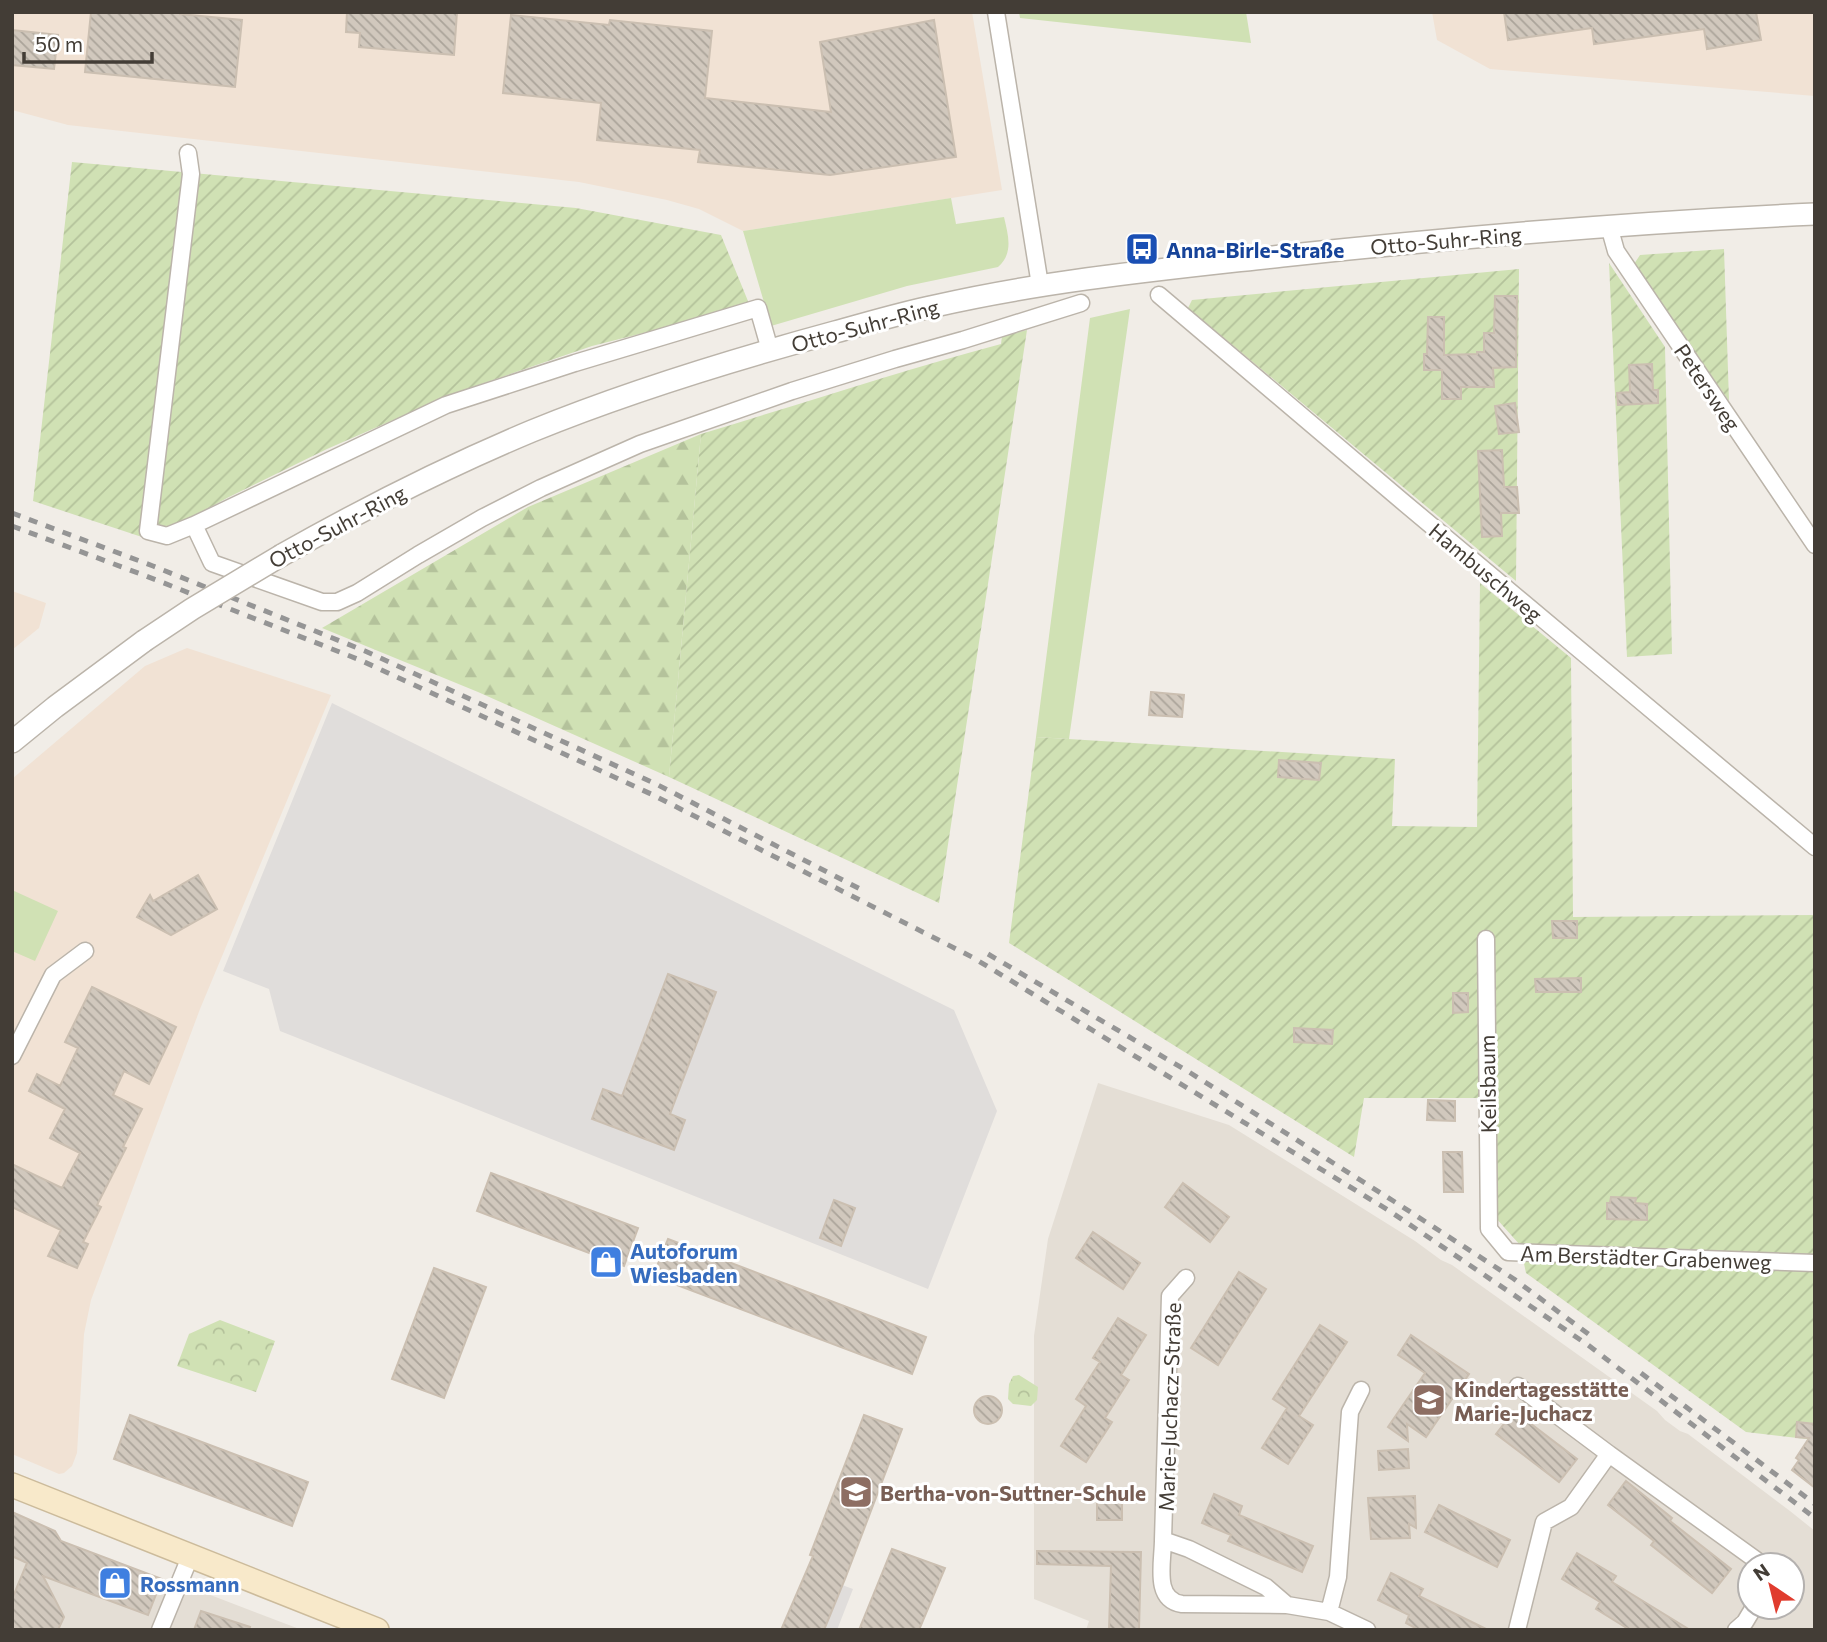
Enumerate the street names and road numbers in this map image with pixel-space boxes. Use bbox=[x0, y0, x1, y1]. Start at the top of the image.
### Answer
street label: Otto-Suhr-Ring bbox=[1369, 221, 1523, 259]
street label: Otto-Suhr-Ring bbox=[788, 293, 942, 357]
street label: Petersweg bbox=[1670, 339, 1746, 435]
street label: Otto-Suhr-Ring bbox=[264, 479, 410, 573]
street label: Hambuschweg bbox=[1424, 517, 1548, 627]
street label: Keilsbaum bbox=[1474, 1035, 1500, 1133]
street label: Am Berstädter Grabenweg bbox=[1520, 1240, 1772, 1274]
street label: Marie-Juchacz-Straße bbox=[1153, 1302, 1185, 1512]

